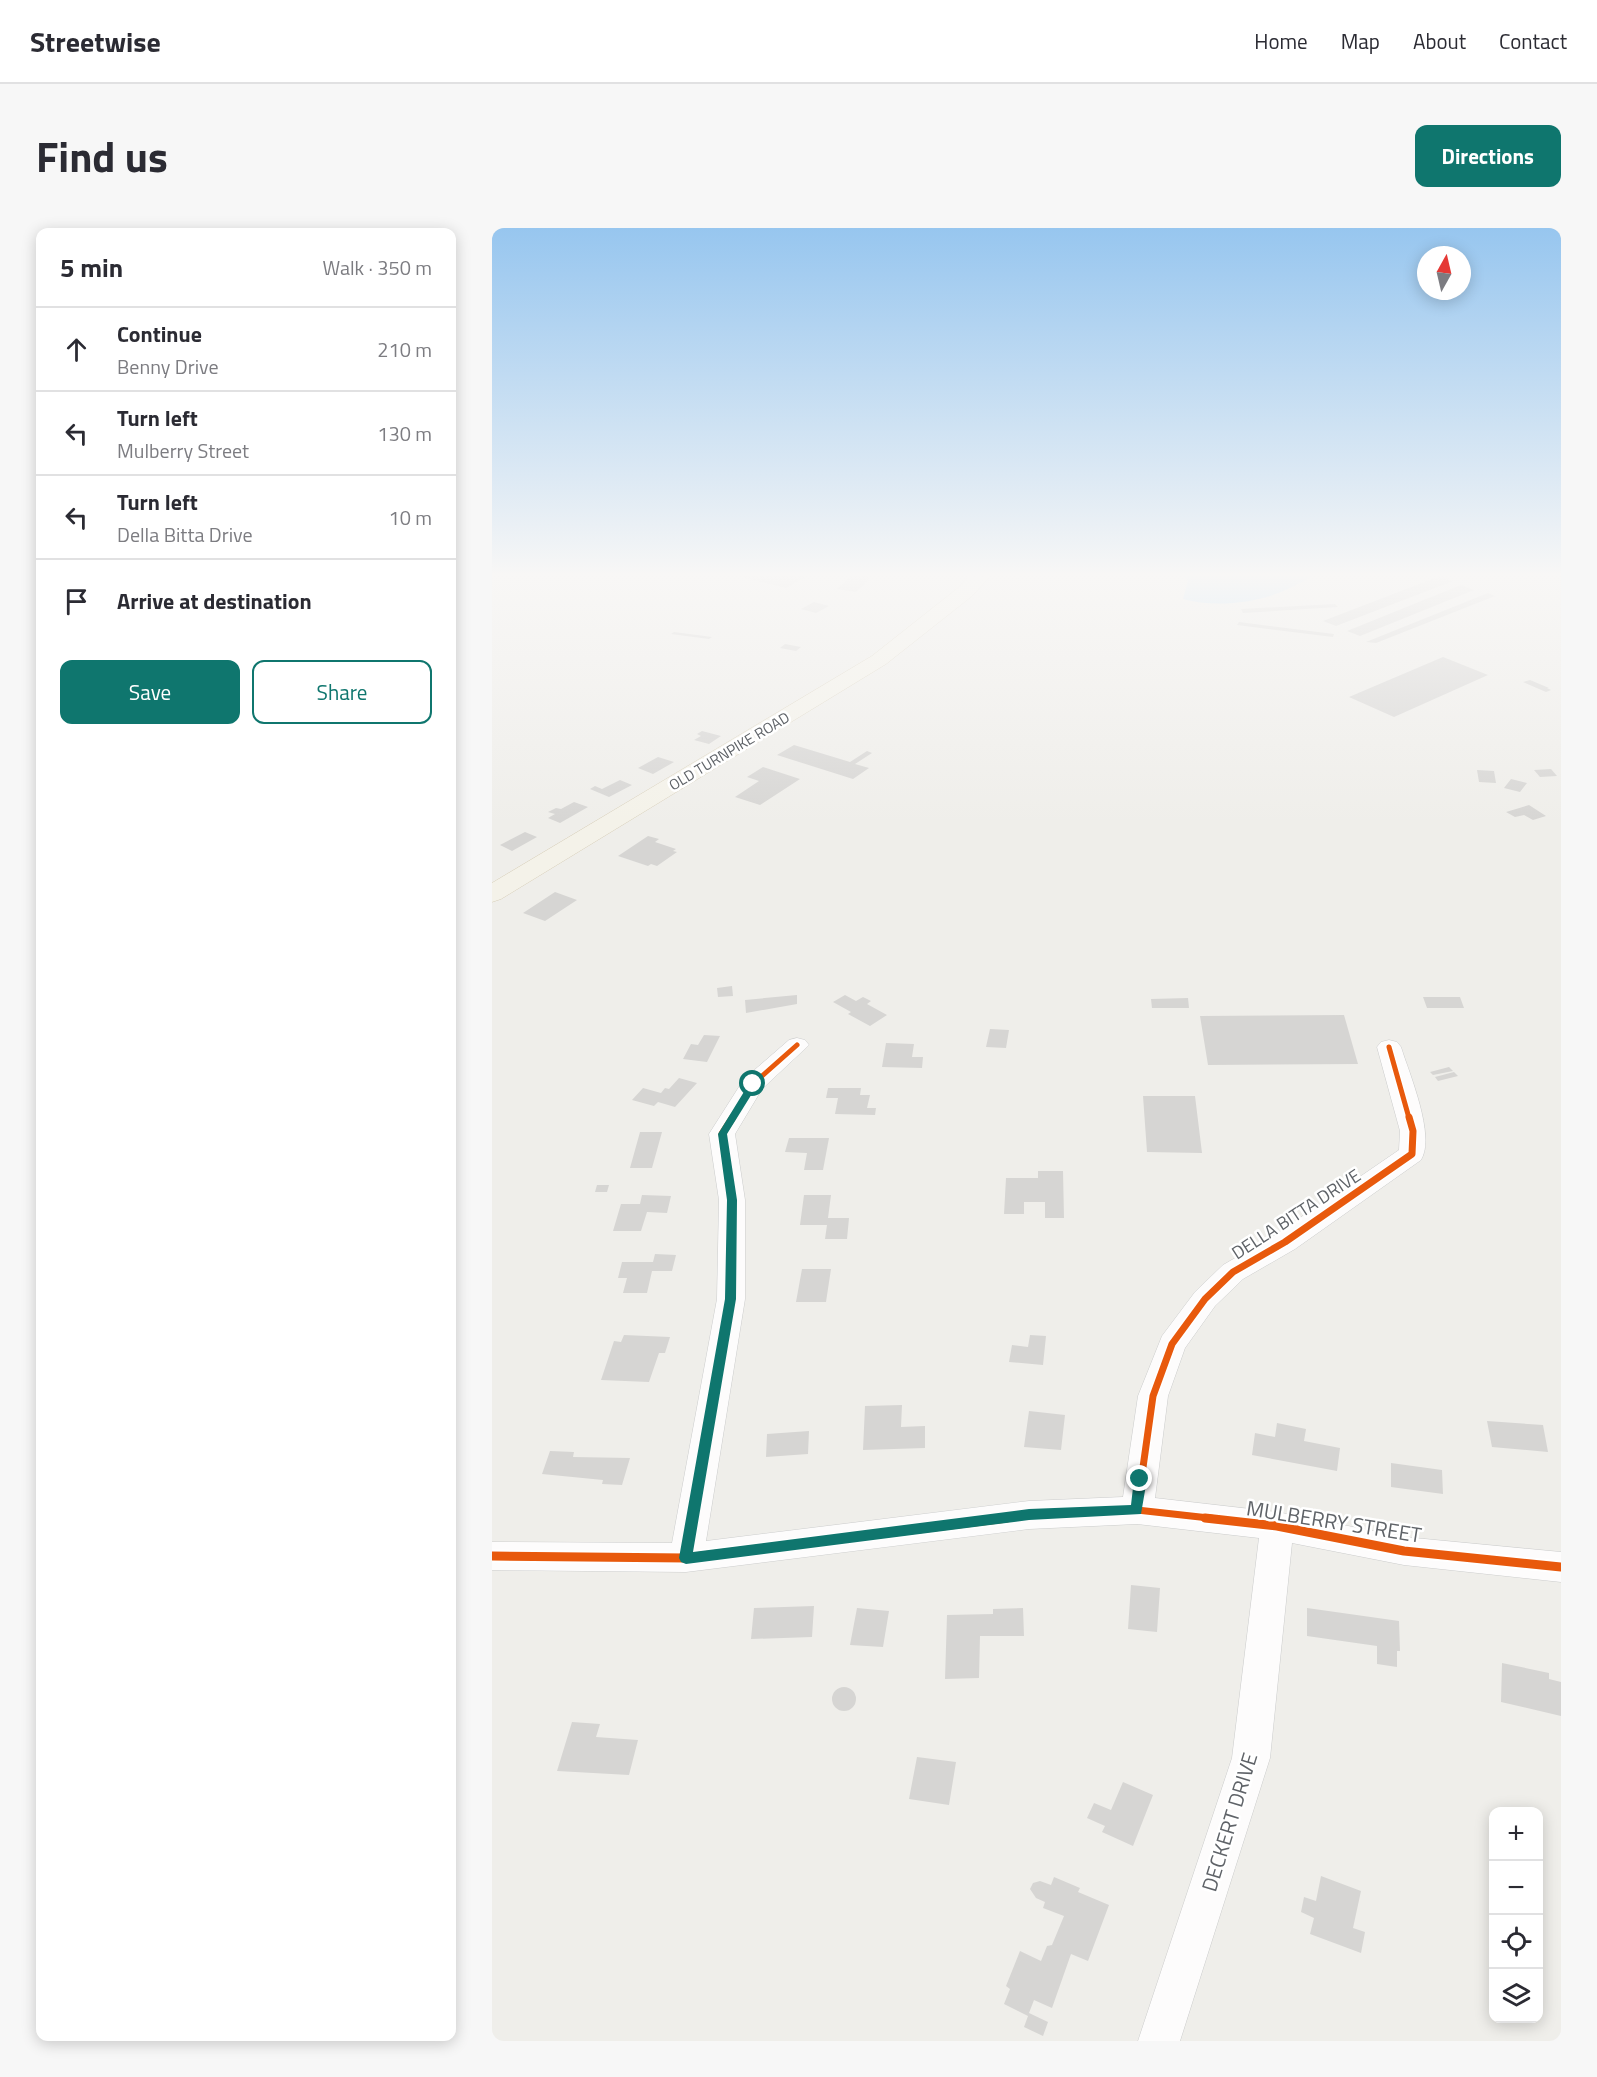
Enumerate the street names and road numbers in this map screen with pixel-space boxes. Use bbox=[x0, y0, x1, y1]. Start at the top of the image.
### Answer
street label: OLD TURNPIKE ROAD bbox=[664, 706, 794, 796]
street label: DELLA BITTA DRIVE bbox=[1226, 1162, 1366, 1266]
street label: MULBERRY STREET bbox=[1244, 1491, 1424, 1551]
street label: DECKERT DRIVE bbox=[1193, 1749, 1265, 1895]

